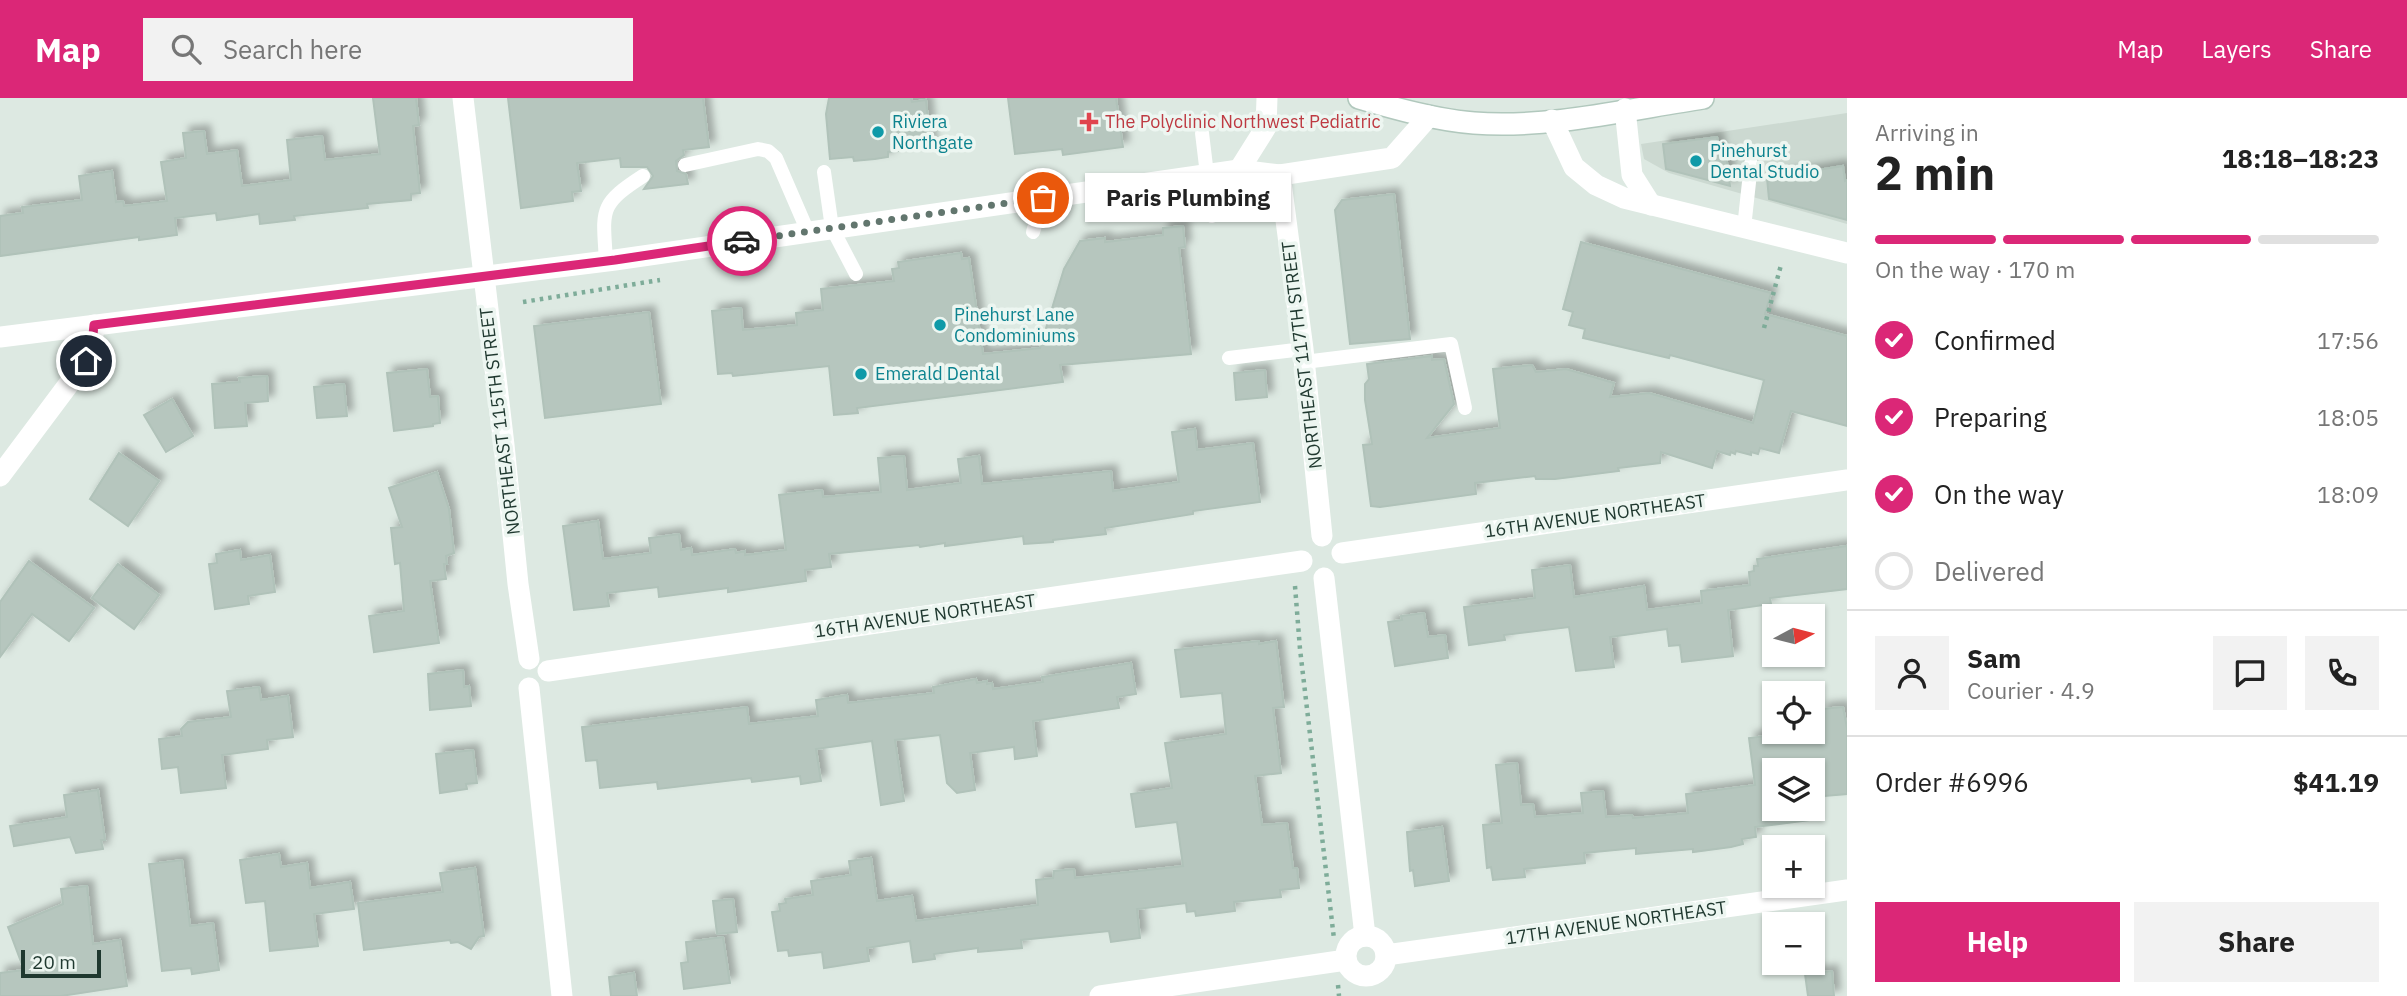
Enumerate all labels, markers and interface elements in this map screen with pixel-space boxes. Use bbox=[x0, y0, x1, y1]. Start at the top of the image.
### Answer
search box bbox=[143, 18, 633, 81]
text: Map bbox=[35, 28, 101, 71]
icon: search bbox=[167, 30, 205, 68]
text: Search here bbox=[223, 32, 362, 66]
text: Map bbox=[2117, 33, 2164, 65]
text: Layers bbox=[2202, 33, 2272, 65]
text: Share bbox=[2310, 33, 2372, 65]
place label: Riviera Northgate bbox=[892, 110, 973, 154]
place label: The Polyclinic Northwest Pediatric bbox=[1105, 110, 1381, 133]
marker: The Polyclinic Northwest Pediatric bbox=[1079, 112, 1099, 132]
text: Arriving in bbox=[1875, 117, 1979, 147]
marker: Riviera Northgate bbox=[870, 124, 886, 140]
place label: Pinehurst Dental Studio bbox=[1710, 139, 1819, 183]
text: 18:18–18:23 bbox=[2222, 141, 2379, 175]
text: 2 min bbox=[1875, 143, 1995, 203]
marker: Pinehurst Dental Studio bbox=[1688, 153, 1704, 169]
pin bbox=[1013, 168, 1073, 228]
callout: Paris Plumbing bbox=[1085, 174, 1292, 222]
icon: bag bbox=[1024, 179, 1062, 217]
text: Paris Plumbing bbox=[1106, 182, 1270, 212]
courier bbox=[707, 206, 777, 276]
icon: car bbox=[723, 222, 761, 260]
street label: NORTHEAST 117TH STREET bbox=[1276, 240, 1327, 470]
text: On the way · 170 m bbox=[1875, 254, 2075, 284]
place label: Pinehurst Lane Condominiums bbox=[954, 303, 1076, 347]
street label: NORTHEAST 115TH STREET bbox=[474, 306, 525, 536]
marker: Pinehurst Lane Condominiums bbox=[932, 317, 948, 333]
icon: check bbox=[1875, 321, 1913, 359]
text: Confirmed bbox=[1934, 323, 2056, 357]
text: 17:56 bbox=[2317, 325, 2379, 355]
pin bbox=[56, 331, 116, 391]
icon: home bbox=[67, 342, 105, 380]
place label: Emerald Dental bbox=[875, 362, 1000, 385]
marker: Emerald Dental bbox=[853, 366, 869, 382]
icon: check bbox=[1875, 398, 1913, 436]
text: Preparing bbox=[1934, 400, 2047, 434]
text: 18:05 bbox=[2317, 402, 2379, 432]
icon: check bbox=[1875, 475, 1913, 513]
text: On the way bbox=[1934, 477, 2064, 511]
text: 18:09 bbox=[2317, 479, 2379, 509]
street label: 16TH AVENUE NORTHEAST bbox=[1483, 489, 1707, 542]
text: Delivered bbox=[1934, 554, 2045, 588]
street label: 16TH AVENUE NORTHEAST bbox=[813, 589, 1037, 642]
north arrow bbox=[1762, 604, 1825, 667]
map controls bbox=[1762, 604, 1825, 975]
button: person bbox=[1875, 636, 1949, 710]
button: chat bbox=[2213, 636, 2287, 710]
button: phone bbox=[2305, 636, 2379, 710]
text: Sam bbox=[1967, 641, 2021, 675]
text: Courier · 4.9 bbox=[1967, 675, 2095, 705]
button: locate bbox=[1762, 681, 1825, 744]
button: layers bbox=[1762, 758, 1825, 821]
text: Order #6996 bbox=[1875, 765, 2029, 799]
text: $41.19 bbox=[2293, 765, 2379, 799]
button: + bbox=[1762, 835, 1825, 898]
street label: 17TH AVENUE NORTHEAST bbox=[1504, 896, 1728, 949]
button: Help bbox=[1875, 902, 2120, 982]
button: Share bbox=[2134, 902, 2379, 982]
button: − bbox=[1762, 912, 1825, 975]
scale bar bbox=[21, 947, 102, 979]
text: 20 m bbox=[32, 950, 76, 974]

